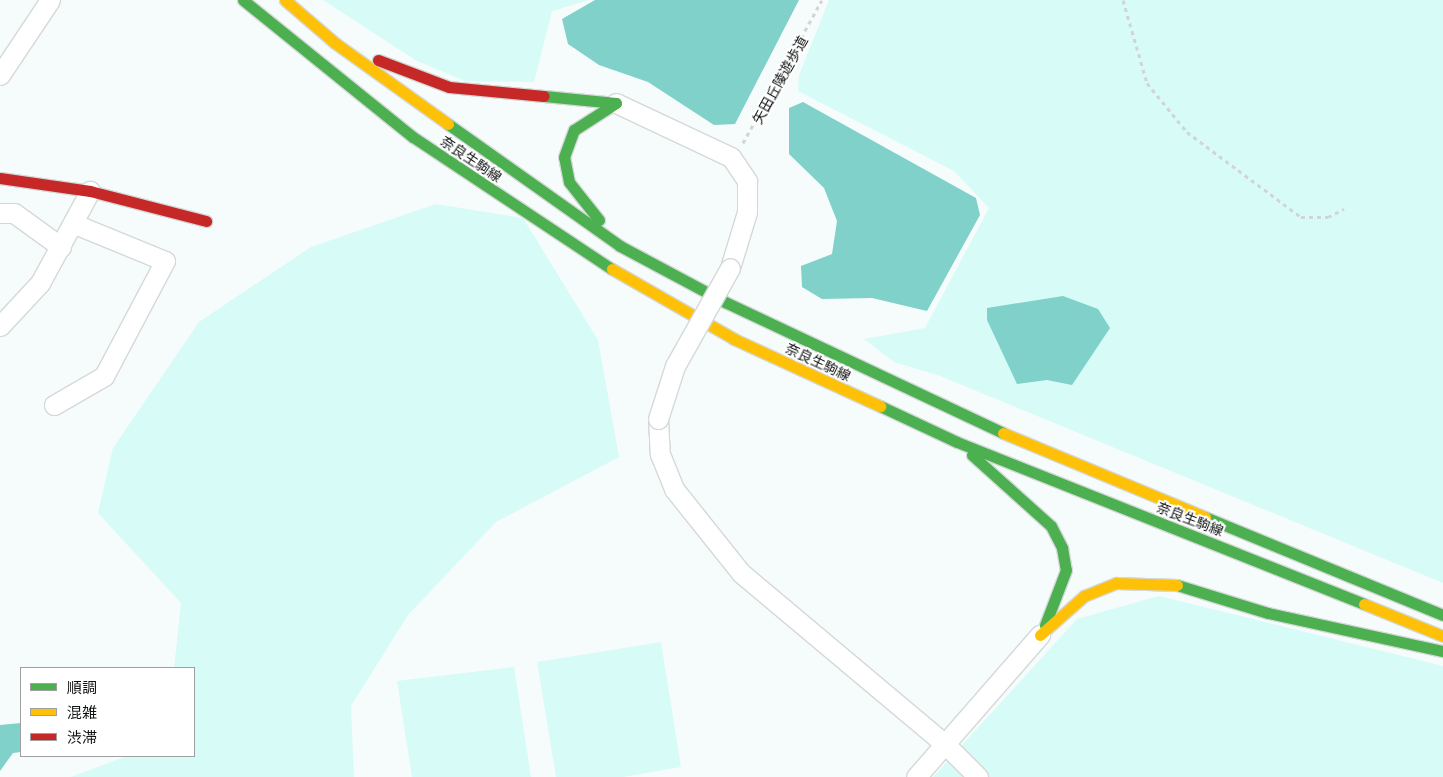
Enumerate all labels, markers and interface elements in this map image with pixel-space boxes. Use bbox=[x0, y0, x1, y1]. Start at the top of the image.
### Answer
street label: 矢田丘陵遊歩道 bbox=[749, 33, 811, 127]
street label: 奈良生駒線 bbox=[437, 132, 505, 186]
street label: 奈良生駒線 bbox=[783, 340, 853, 384]
street label: 奈良生駒線 bbox=[1154, 499, 1226, 539]
legend bbox=[20, 667, 195, 757]
text: 順調 bbox=[67, 678, 97, 697]
text: 混雑 bbox=[67, 703, 97, 722]
text: 渋滞 bbox=[67, 728, 97, 747]

